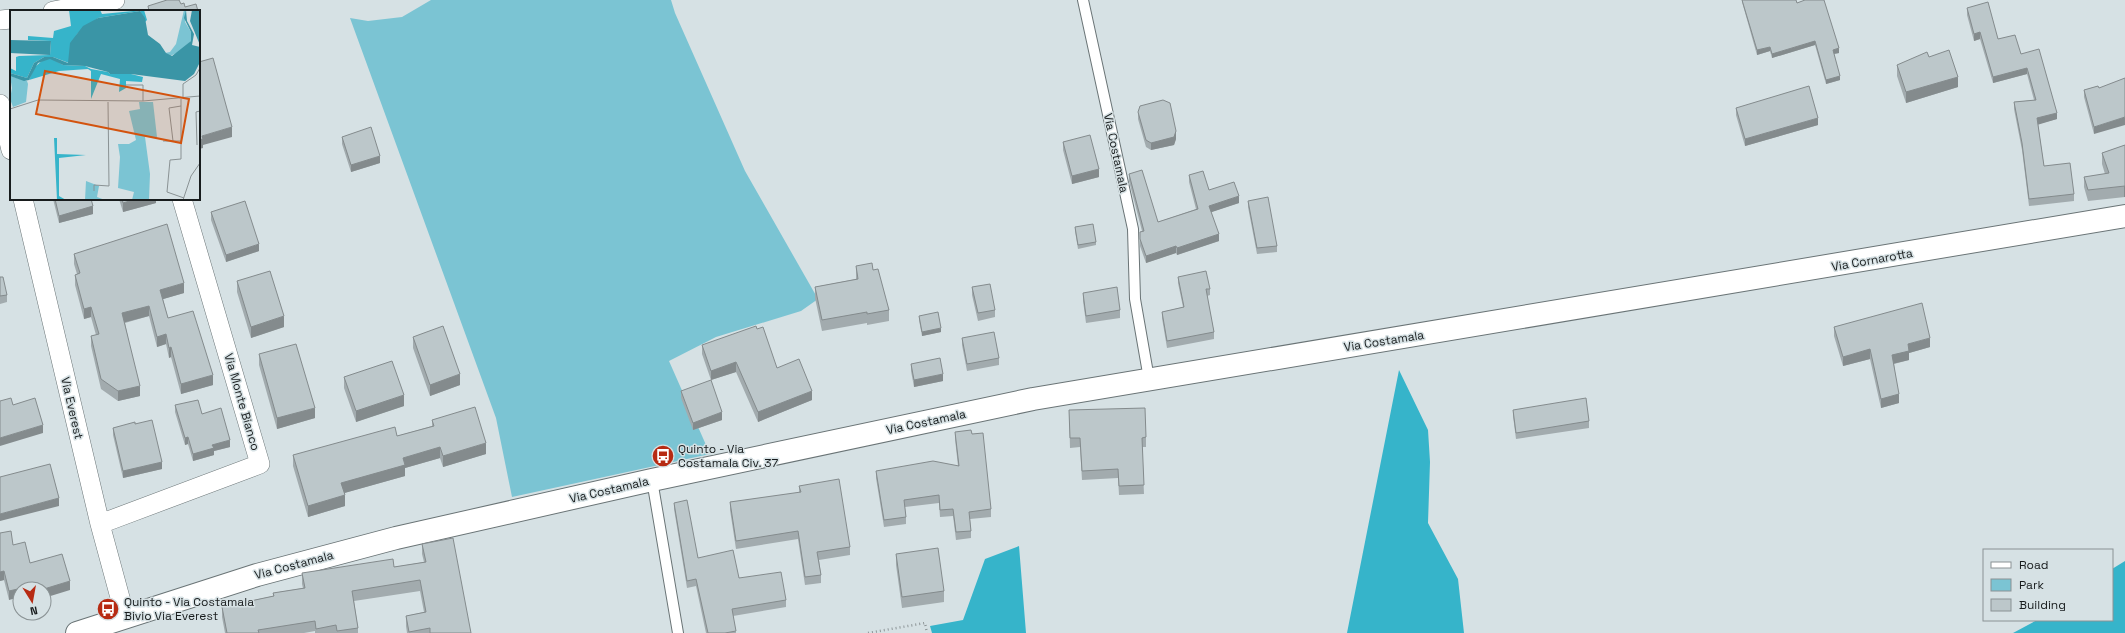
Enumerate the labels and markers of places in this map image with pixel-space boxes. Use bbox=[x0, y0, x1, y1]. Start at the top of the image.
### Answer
place label: Quinto - Via Costamala Civ. 37 bbox=[678, 441, 778, 471]
bus stop icon: Quinto - Via Costamala Civ. 37 bbox=[650, 443, 676, 469]
place label: Quinto - Via Costamala Bivio Via Everest bbox=[124, 594, 254, 624]
bus stop icon: Quinto - Via Costamala Bivio Via Everest bbox=[95, 596, 121, 622]

